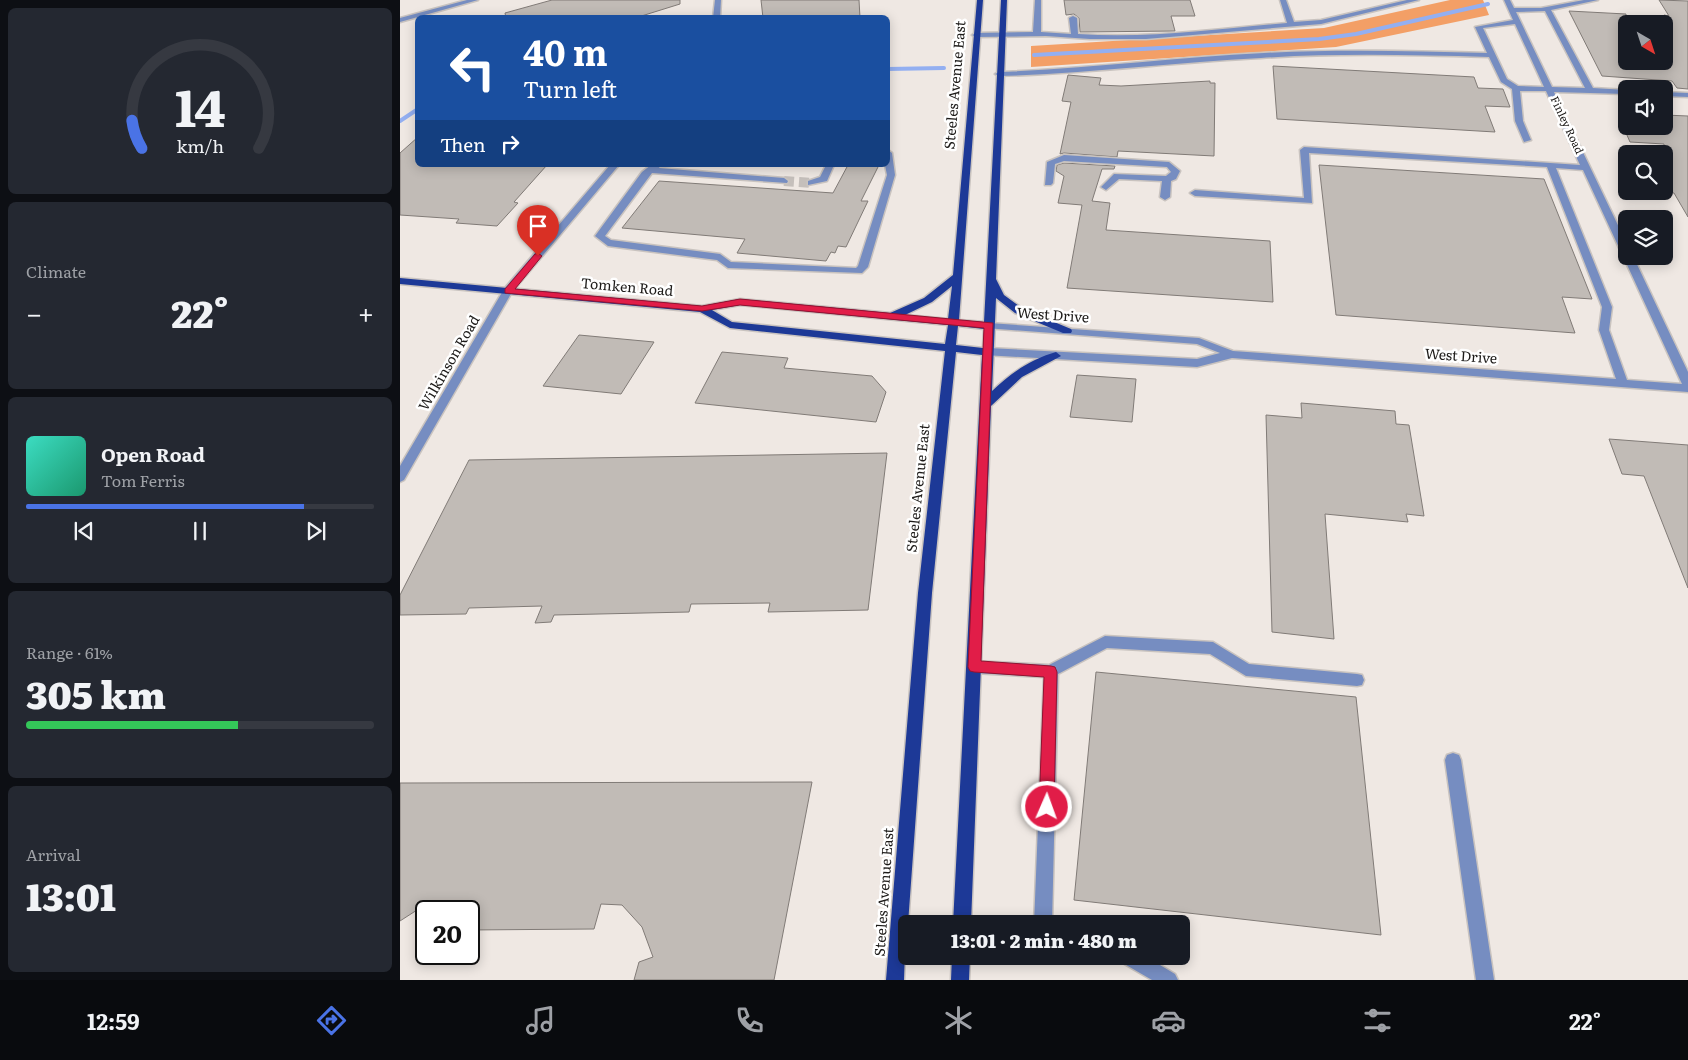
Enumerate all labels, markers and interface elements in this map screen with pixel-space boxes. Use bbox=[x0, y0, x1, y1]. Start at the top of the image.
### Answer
north arrow bbox=[1618, 15, 1672, 70]
map controls bbox=[1618, 15, 1673, 265]
street label: Steeles Avenue East bbox=[938, 19, 970, 150]
text: 40 m bbox=[523, 25, 608, 77]
icon: left bbox=[440, 35, 505, 100]
text: 14 bbox=[175, 66, 225, 143]
text: Turn left bbox=[523, 72, 617, 105]
button: sound bbox=[1618, 80, 1673, 135]
street label: Finley Road bbox=[1548, 93, 1588, 156]
text: Then bbox=[440, 130, 486, 158]
icon: right bbox=[496, 130, 524, 158]
text: km/h bbox=[176, 132, 224, 159]
button: search bbox=[1618, 145, 1673, 200]
pin bbox=[517, 205, 559, 256]
button: layers bbox=[1618, 210, 1673, 265]
icon: arrive bbox=[524, 212, 552, 240]
text: Climate bbox=[26, 259, 86, 283]
street label: Tomken Road bbox=[580, 272, 674, 300]
text: 22° bbox=[171, 283, 229, 340]
text: − bbox=[26, 291, 42, 333]
text: + bbox=[358, 291, 374, 333]
street label: West Drive bbox=[1016, 301, 1090, 327]
street label: Wilkinson Road bbox=[413, 311, 484, 414]
street label: West Drive bbox=[1424, 342, 1498, 368]
street label: Steeles Avenue East bbox=[900, 422, 934, 553]
text: Open Road bbox=[101, 440, 205, 468]
text: Tom Ferris bbox=[101, 468, 185, 492]
icon: previous bbox=[70, 517, 98, 545]
icon: pause bbox=[186, 517, 214, 545]
icon: next bbox=[302, 517, 330, 545]
text: Range · 61% bbox=[26, 640, 113, 664]
text: 305 km bbox=[26, 664, 166, 721]
position arrow bbox=[1020, 780, 1072, 832]
street label: Steeles Avenue East bbox=[869, 827, 898, 957]
text: Arrival bbox=[26, 842, 81, 866]
text: 13:01 bbox=[26, 866, 116, 923]
speed limit sign: 20 bbox=[415, 900, 480, 965]
text: 13:01 · 2 min · 480 m bbox=[951, 926, 1137, 954]
icon: directions bbox=[314, 1003, 349, 1038]
icon: music bbox=[523, 1003, 558, 1038]
icon: phone bbox=[732, 1003, 767, 1038]
icon: climate bbox=[941, 1003, 976, 1038]
icon: car bbox=[1151, 1003, 1186, 1038]
icon: filters bbox=[1360, 1003, 1395, 1038]
text: 12:59 bbox=[87, 1004, 140, 1037]
text: 22° bbox=[1569, 1004, 1601, 1037]

